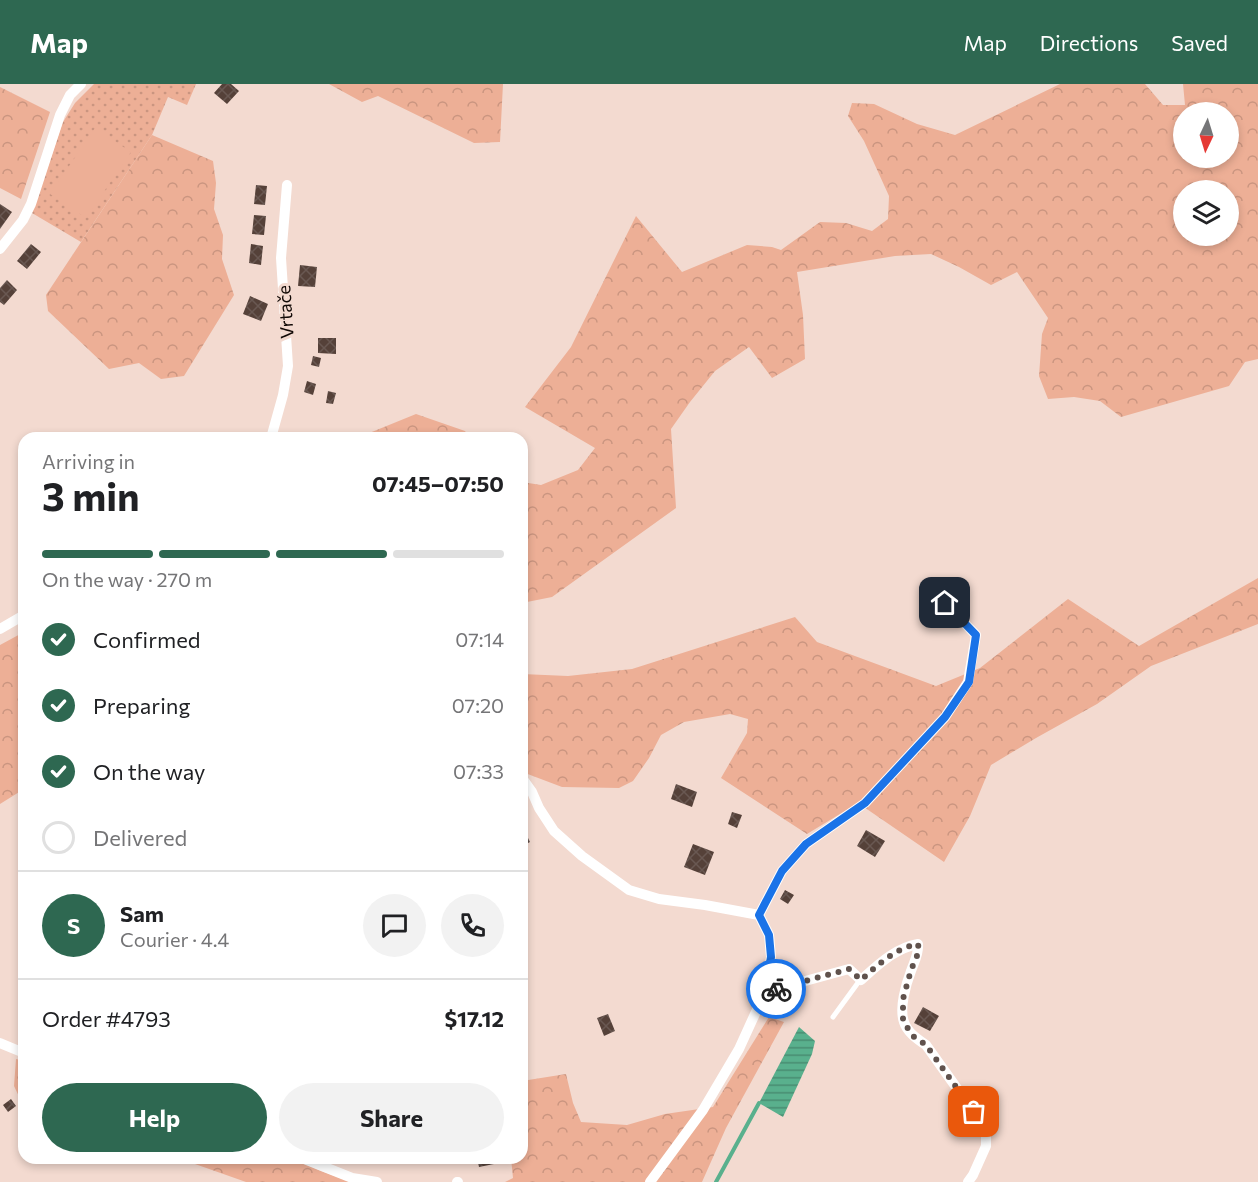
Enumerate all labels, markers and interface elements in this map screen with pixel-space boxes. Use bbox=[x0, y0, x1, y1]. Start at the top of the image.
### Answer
text: Map bbox=[30, 25, 88, 59]
text: Map bbox=[964, 30, 1007, 55]
text: Directions bbox=[1040, 30, 1138, 55]
text: Saved bbox=[1171, 30, 1228, 55]
north arrow bbox=[1173, 102, 1239, 168]
map controls bbox=[1173, 102, 1239, 246]
button: layers bbox=[1173, 180, 1239, 246]
street label: Vrtače bbox=[272, 284, 298, 340]
text: Arriving in bbox=[42, 449, 135, 473]
text: 07:45–07:50 bbox=[372, 470, 504, 497]
text: 3 min bbox=[42, 471, 140, 519]
text: On the way · 270 m bbox=[42, 567, 212, 591]
pin bbox=[919, 577, 970, 628]
icon: home bbox=[928, 586, 961, 619]
icon: check bbox=[42, 623, 75, 656]
text: Confirmed bbox=[93, 626, 200, 653]
text: 07:14 bbox=[455, 627, 504, 651]
icon: check bbox=[42, 689, 75, 722]
text: Preparing bbox=[93, 692, 190, 719]
text: 07:20 bbox=[452, 693, 504, 717]
icon: check bbox=[42, 755, 75, 788]
text: On the way bbox=[93, 758, 205, 785]
text: 07:33 bbox=[453, 759, 504, 783]
text: Delivered bbox=[93, 824, 187, 851]
button: chat bbox=[363, 894, 426, 957]
button: phone bbox=[441, 894, 504, 957]
text: Sam bbox=[120, 900, 164, 927]
text: S bbox=[67, 912, 80, 939]
text: Courier · 4.4 bbox=[120, 927, 229, 951]
courier bbox=[746, 959, 806, 1019]
icon: bike bbox=[760, 973, 793, 1006]
text: Order #4793 bbox=[42, 1005, 171, 1032]
text: $17.12 bbox=[444, 1005, 504, 1032]
button: Help bbox=[42, 1083, 267, 1152]
button: Share bbox=[279, 1083, 504, 1152]
pin bbox=[948, 1086, 999, 1137]
icon: bag bbox=[957, 1095, 990, 1128]

